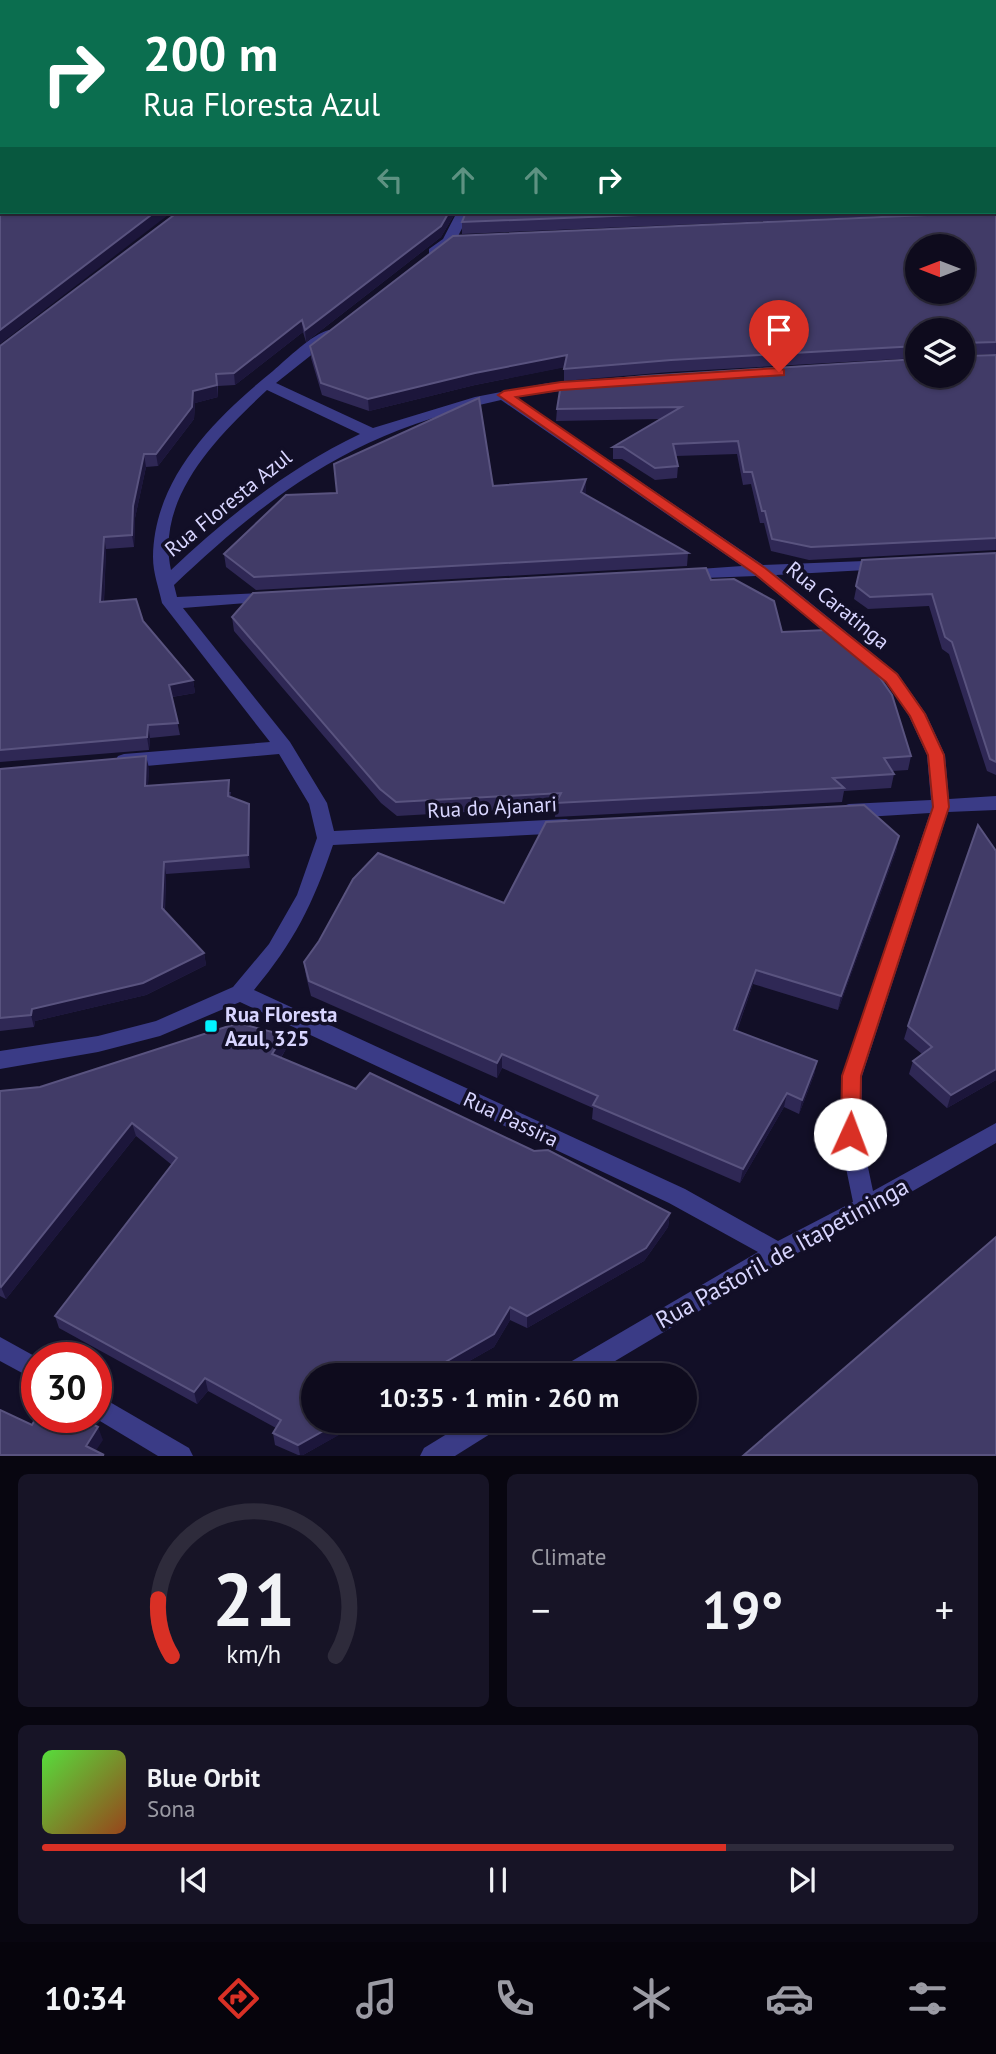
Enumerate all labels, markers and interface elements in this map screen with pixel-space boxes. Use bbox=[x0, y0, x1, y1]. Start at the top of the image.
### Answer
text: 200 m bbox=[143, 21, 278, 85]
icon: right bbox=[28, 28, 119, 119]
text: Rua Floresta Azul bbox=[143, 83, 380, 125]
icon: left bbox=[371, 161, 409, 199]
icon: ahead bbox=[444, 161, 482, 199]
icon: ahead bbox=[517, 161, 555, 199]
icon: right bbox=[590, 161, 628, 199]
north arrow bbox=[905, 234, 975, 304]
map controls bbox=[905, 234, 975, 388]
pin bbox=[749, 300, 809, 372]
icon: arrive bbox=[760, 311, 798, 349]
button: layers bbox=[905, 318, 975, 388]
street label: Rua Floresta Azul bbox=[159, 444, 297, 562]
street label: Rua Caratinga bbox=[781, 555, 895, 655]
street label: Rua do Ajanari bbox=[426, 790, 558, 824]
place label: Rua Floresta Azul, 325 bbox=[225, 1001, 337, 1052]
marker: Rua Floresta Azul, 325 bbox=[203, 1018, 219, 1034]
street label: Rua Passira bbox=[459, 1085, 563, 1153]
position arrow bbox=[813, 1097, 887, 1171]
street label: Rua Pastoril de Itapetininga bbox=[650, 1171, 914, 1335]
speed limit sign: 30 bbox=[21, 1342, 112, 1433]
text: 10:35 · 1 min · 260 m bbox=[379, 1381, 619, 1414]
text: Climate bbox=[531, 1542, 606, 1571]
text: 21 bbox=[212, 1553, 295, 1647]
text: 19° bbox=[702, 1576, 783, 1643]
text: − bbox=[531, 1585, 550, 1634]
text: + bbox=[935, 1585, 954, 1634]
text: km/h bbox=[226, 1638, 281, 1670]
text: Blue Orbit bbox=[147, 1761, 260, 1794]
text: Sona bbox=[147, 1794, 196, 1823]
icon: previous bbox=[175, 1861, 213, 1899]
icon: pause bbox=[479, 1861, 517, 1899]
icon: next bbox=[783, 1861, 821, 1899]
icon: directions bbox=[214, 1974, 263, 2023]
icon: music bbox=[352, 1974, 401, 2023]
icon: phone bbox=[490, 1974, 539, 2023]
icon: climate bbox=[627, 1974, 676, 2023]
icon: car bbox=[765, 1974, 814, 2023]
icon: filters bbox=[903, 1974, 952, 2023]
text: 10:34 bbox=[44, 1977, 126, 2019]

